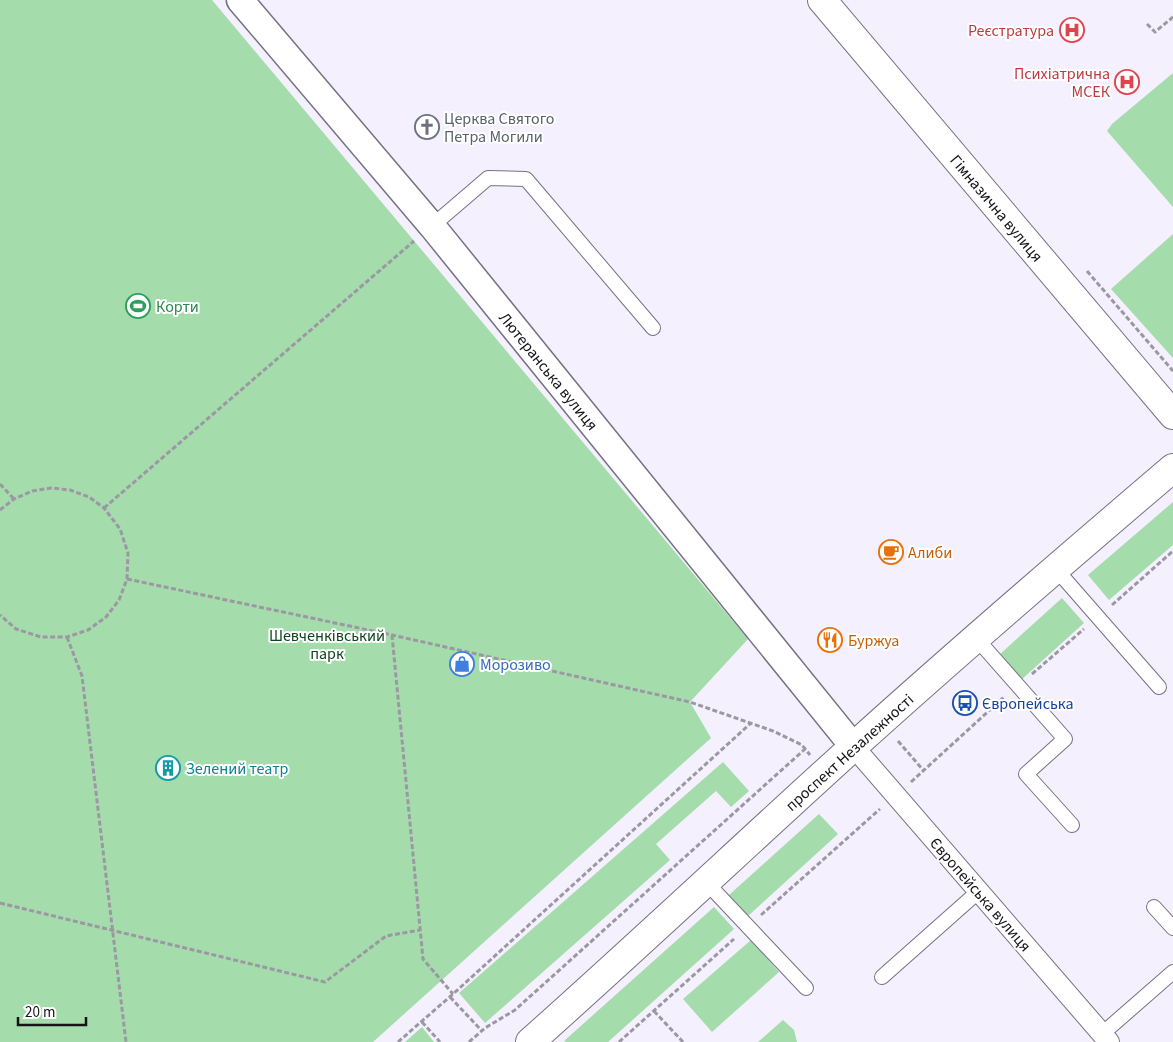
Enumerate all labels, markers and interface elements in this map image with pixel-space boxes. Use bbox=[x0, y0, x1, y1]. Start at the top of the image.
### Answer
hospital icon: Реєстратура bbox=[1059, 17, 1085, 43]
place label: Реєстратура bbox=[968, 20, 1054, 42]
place label: Психіатрична МСЕК bbox=[1014, 63, 1111, 103]
hospital icon: Психіатрична МСЕК bbox=[1114, 69, 1140, 95]
place label: Церква Святого Петра Могили bbox=[444, 108, 554, 148]
church icon: Церква Святого Петра Могили bbox=[414, 114, 440, 140]
street label: Гімназична вулиця bbox=[945, 150, 1048, 267]
sports icon: Корти bbox=[125, 293, 151, 319]
place label: Корти bbox=[156, 296, 199, 318]
street label: Лютеранська вулиця bbox=[494, 308, 603, 436]
cafe icon: Алиби bbox=[878, 539, 904, 565]
place label: Алиби bbox=[908, 542, 952, 564]
park label: Шевченківський парк bbox=[269, 625, 385, 665]
restaurant icon: Буржуа bbox=[817, 627, 843, 653]
place label: Буржуа bbox=[848, 630, 899, 652]
shop icon: Морозиво bbox=[449, 651, 475, 677]
place label: Морозиво bbox=[480, 654, 551, 676]
street label: проспект Незалежності bbox=[781, 689, 919, 816]
bus stop icon: Європейська bbox=[952, 690, 978, 716]
place label: Європейська bbox=[982, 693, 1074, 715]
building icon: Зелений театр bbox=[155, 755, 181, 781]
place label: Зелений театр bbox=[186, 758, 289, 780]
street label: Європейська вулиця bbox=[924, 833, 1036, 957]
scale bar bbox=[18, 994, 85, 1026]
text: 20 m bbox=[25, 1002, 55, 1023]

